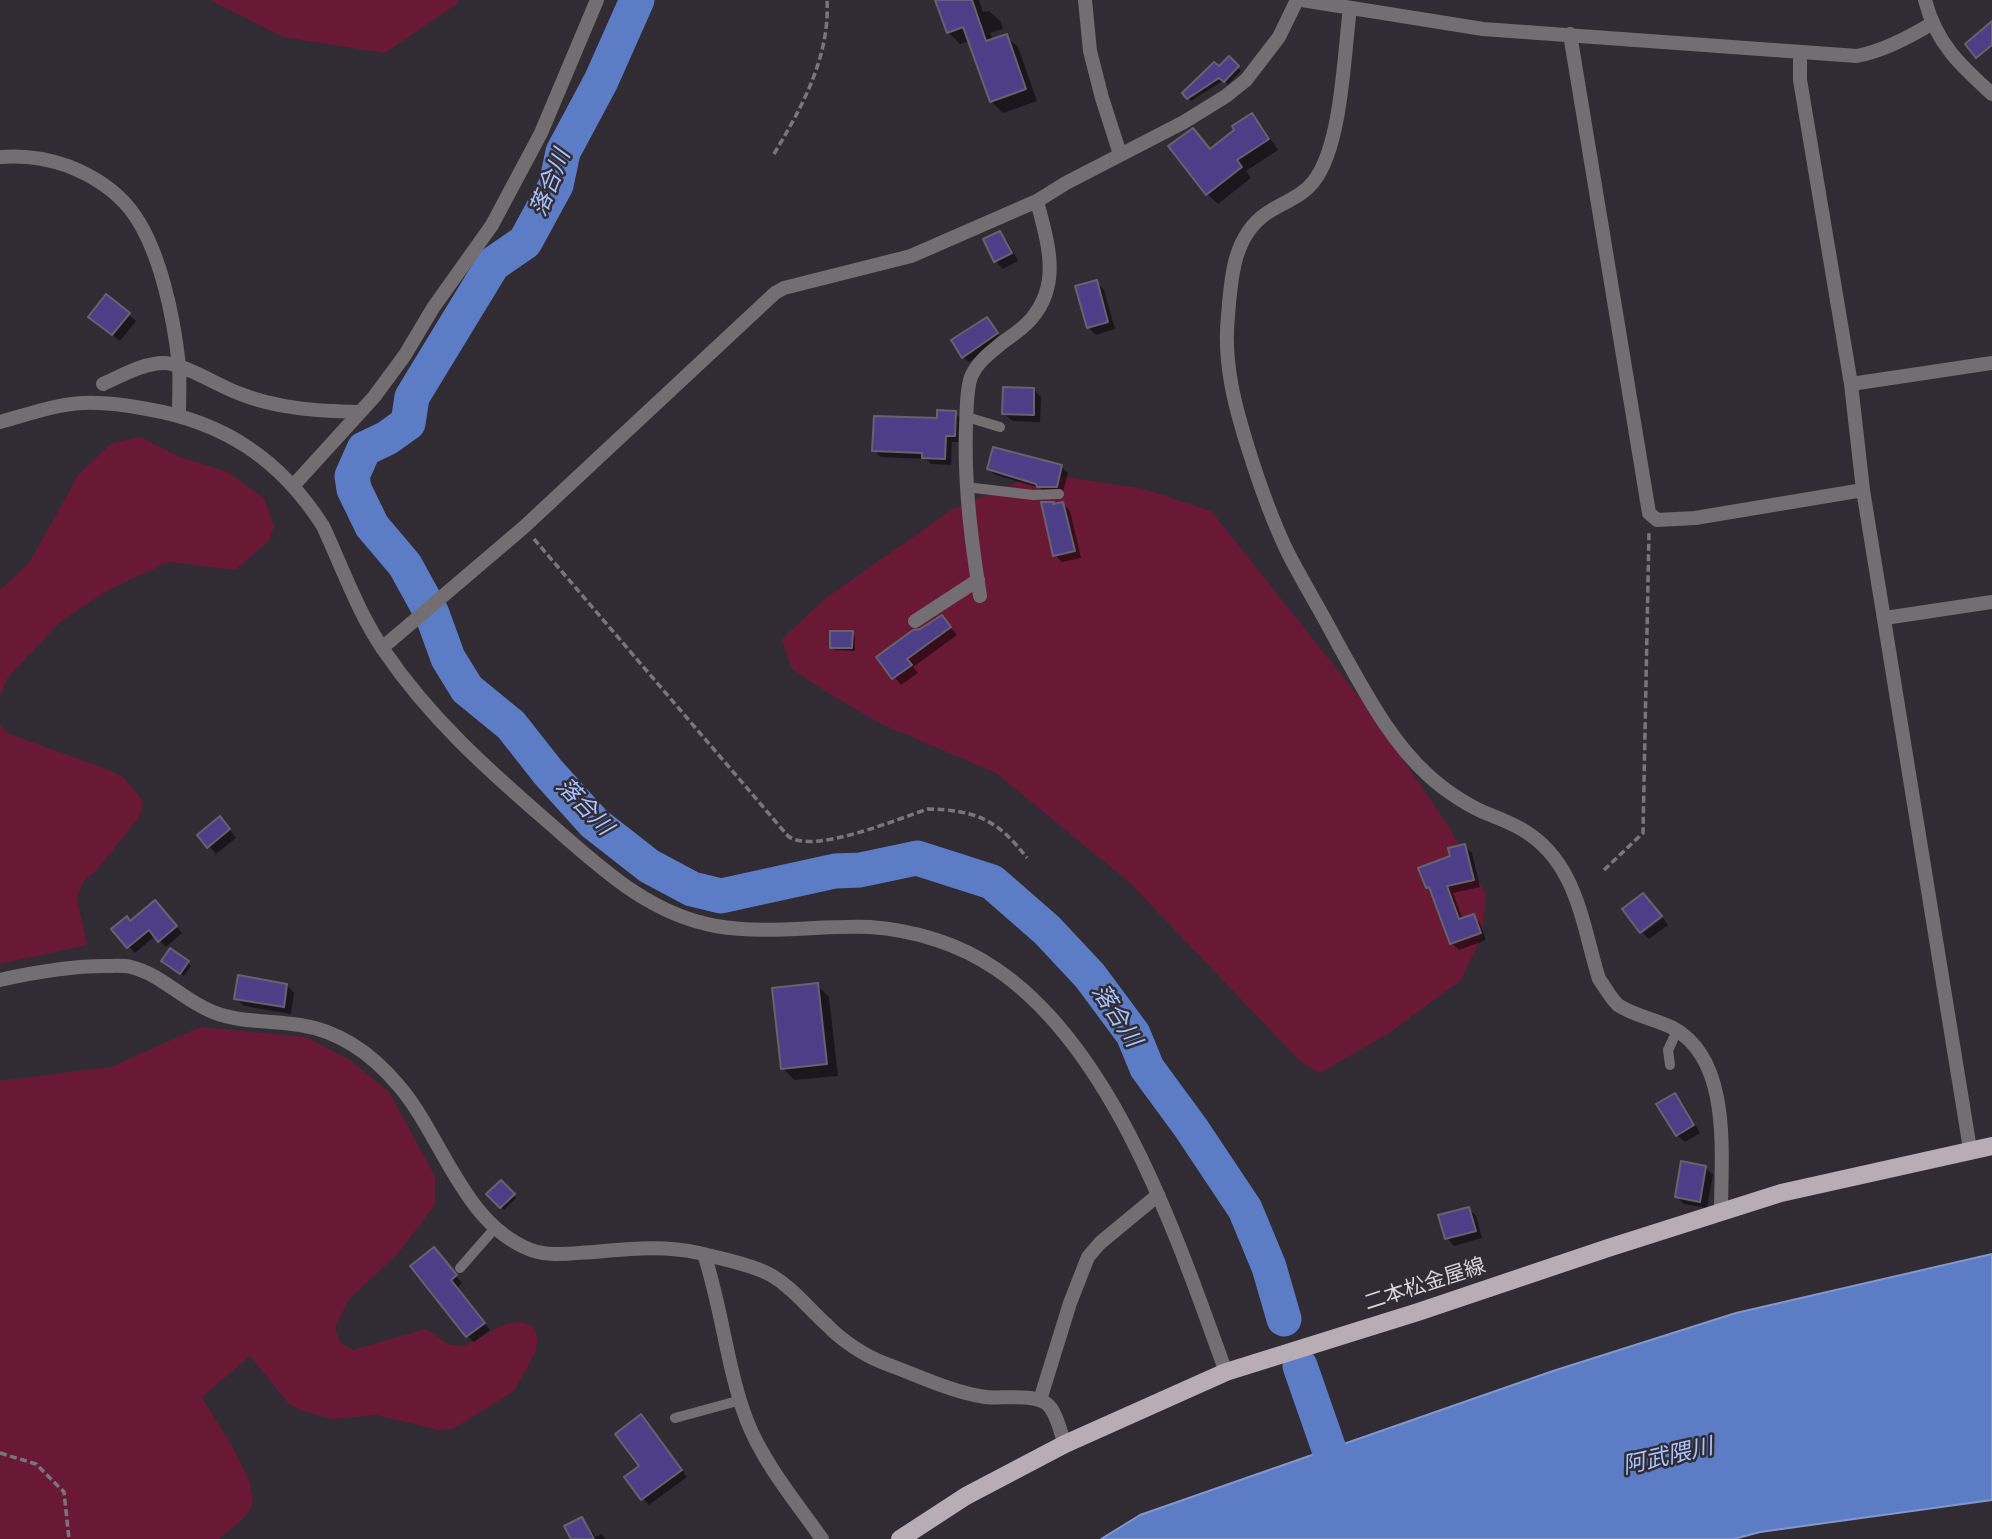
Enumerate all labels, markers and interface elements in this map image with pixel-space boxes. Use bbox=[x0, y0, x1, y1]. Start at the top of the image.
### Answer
water label: 落合川 bbox=[525, 146, 577, 220]
water label: 落合川 bbox=[550, 773, 618, 841]
water label: 落合川 bbox=[1086, 980, 1146, 1052]
street label: 二本松金屋線 bbox=[1361, 1254, 1489, 1316]
water label: 阿武隈川 bbox=[1620, 1433, 1716, 1481]

